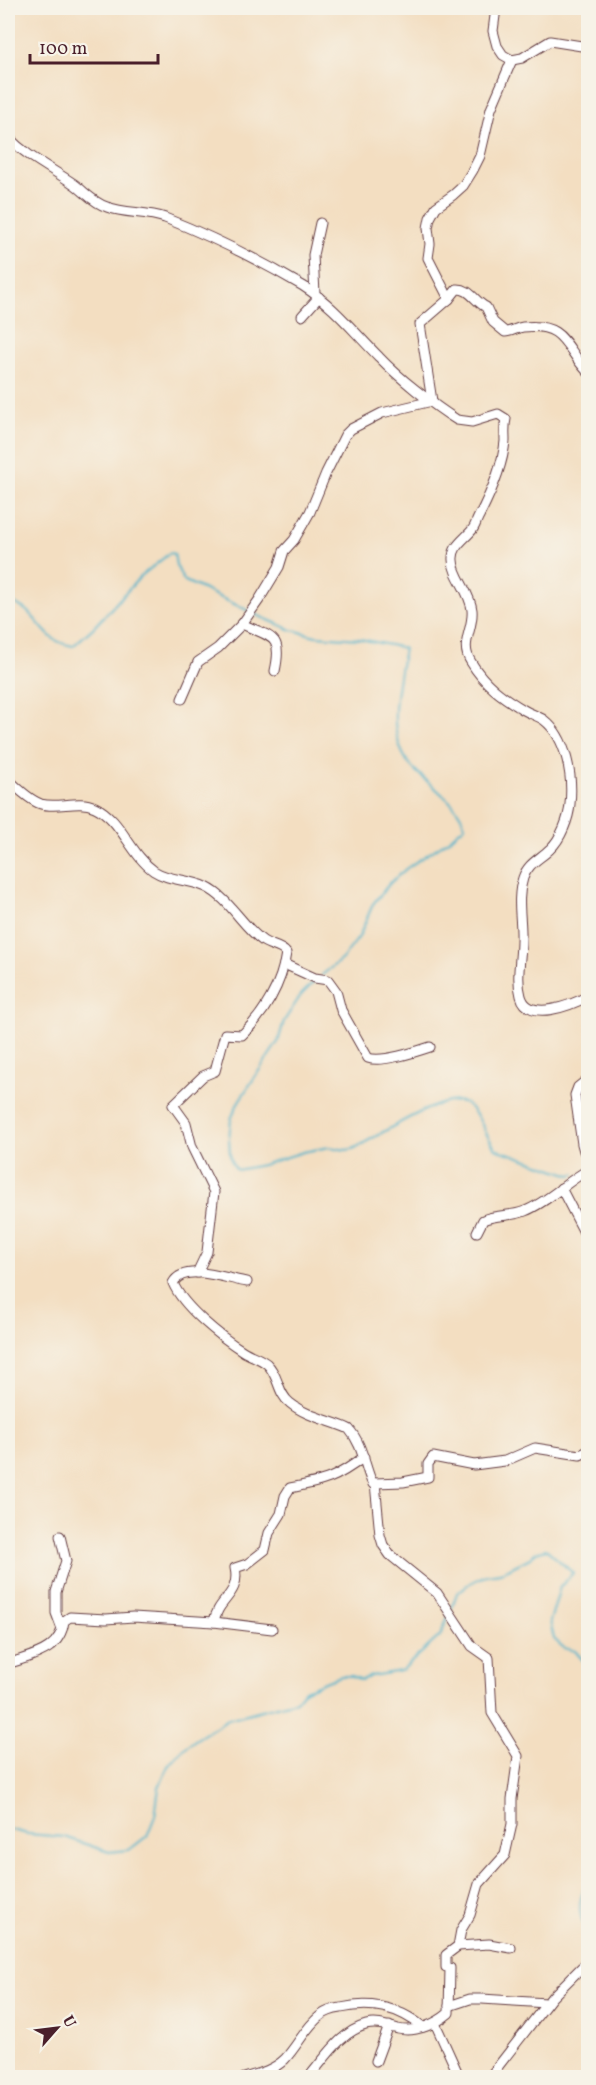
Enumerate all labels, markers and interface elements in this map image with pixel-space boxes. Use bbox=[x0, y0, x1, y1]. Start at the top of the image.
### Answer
scale bar bbox=[30, 27, 158, 65]
text: 100 m bbox=[39, 37, 88, 62]
north arrow bbox=[27, 1998, 87, 2058]
text: U bbox=[56, 2012, 81, 2032]

